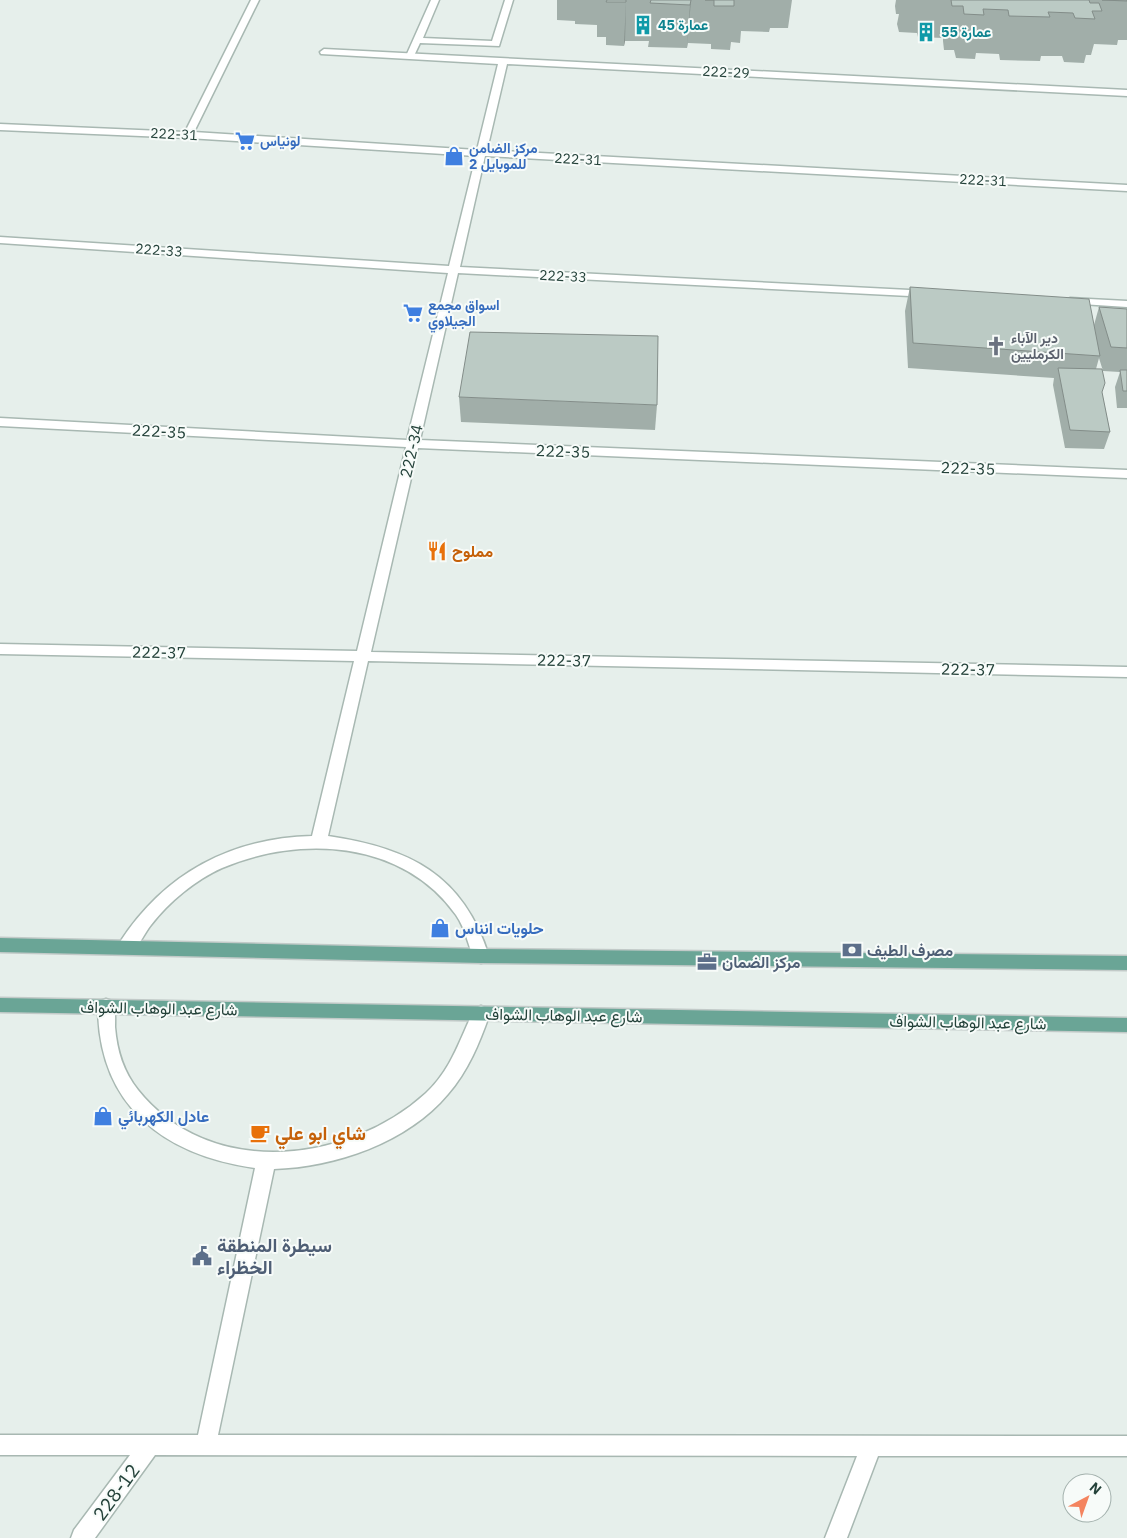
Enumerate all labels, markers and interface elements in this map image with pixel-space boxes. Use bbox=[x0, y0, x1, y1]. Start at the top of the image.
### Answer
building icon: عمارة 45 bbox=[632, 14, 654, 36]
place label: عمارة 45 bbox=[658, 16, 708, 34]
building icon: عمارة 55 bbox=[915, 21, 937, 43]
place label: عمارة 55 bbox=[941, 23, 991, 41]
street label: 222-29 bbox=[702, 62, 750, 82]
street label: 222-31 bbox=[150, 124, 198, 144]
supermarket icon: لونياس bbox=[234, 130, 256, 152]
place label: لونياس bbox=[260, 132, 300, 150]
place label: مركز الضامن 2 للموبايل bbox=[469, 139, 538, 173]
shop icon: مركز الضامن 2 للموبايل bbox=[443, 145, 465, 167]
street label: 222-31 bbox=[554, 149, 602, 169]
street label: 222-31 bbox=[959, 170, 1007, 190]
street label: 222-33 bbox=[135, 239, 183, 261]
street label: 222-33 bbox=[539, 266, 587, 286]
place label: اسواق مجمع الجيلاوي bbox=[428, 296, 500, 333]
supermarket icon: اسواق مجمع الجيلاوي bbox=[402, 302, 424, 324]
place label: دير الآباء الكرمليين bbox=[1011, 329, 1064, 363]
church icon: دير الآباء الكرمليين bbox=[985, 335, 1007, 357]
street label: 222-35 bbox=[131, 420, 187, 442]
street label: 222-34 bbox=[395, 422, 427, 480]
street label: 222-35 bbox=[535, 440, 591, 462]
street label: 222-35 bbox=[940, 457, 996, 479]
restaurant icon: مملوح bbox=[426, 540, 448, 562]
place label: مملوح bbox=[452, 541, 494, 562]
street label: 222-37 bbox=[132, 642, 186, 662]
street label: 222-37 bbox=[537, 650, 591, 670]
street label: 222-37 bbox=[941, 659, 995, 679]
shop icon: حلويات انناس bbox=[429, 917, 451, 939]
place label: حلويات انناس bbox=[455, 918, 544, 939]
bank icon: مصرف الطيف bbox=[841, 939, 863, 961]
place label: مصرف الطيف bbox=[867, 940, 954, 961]
office icon: مركز الضمان bbox=[696, 951, 718, 973]
place label: مركز الضمان bbox=[722, 952, 801, 973]
street label: شارع عبد الوهاب الشواف bbox=[80, 997, 238, 1021]
street label: شارع عبد الوهاب الشواف bbox=[485, 1004, 643, 1028]
street label: شارع عبد الوهاب الشواف bbox=[889, 1011, 1047, 1035]
shop icon: عادل الكهربائي bbox=[92, 1105, 114, 1127]
place label: عادل الكهربائي bbox=[118, 1106, 209, 1130]
place label: شاي ابو علي bbox=[275, 1121, 366, 1150]
cafe icon: شاي ابو علي bbox=[249, 1122, 271, 1144]
place label: سيطرة المنطقة الخظراء bbox=[217, 1233, 332, 1280]
public building icon: سيطرة المنطقة الخظراء bbox=[191, 1245, 213, 1267]
street label: 228-12 bbox=[87, 1459, 145, 1525]
north arrow bbox=[1062, 1473, 1112, 1523]
text: N bbox=[1086, 1478, 1105, 1498]

